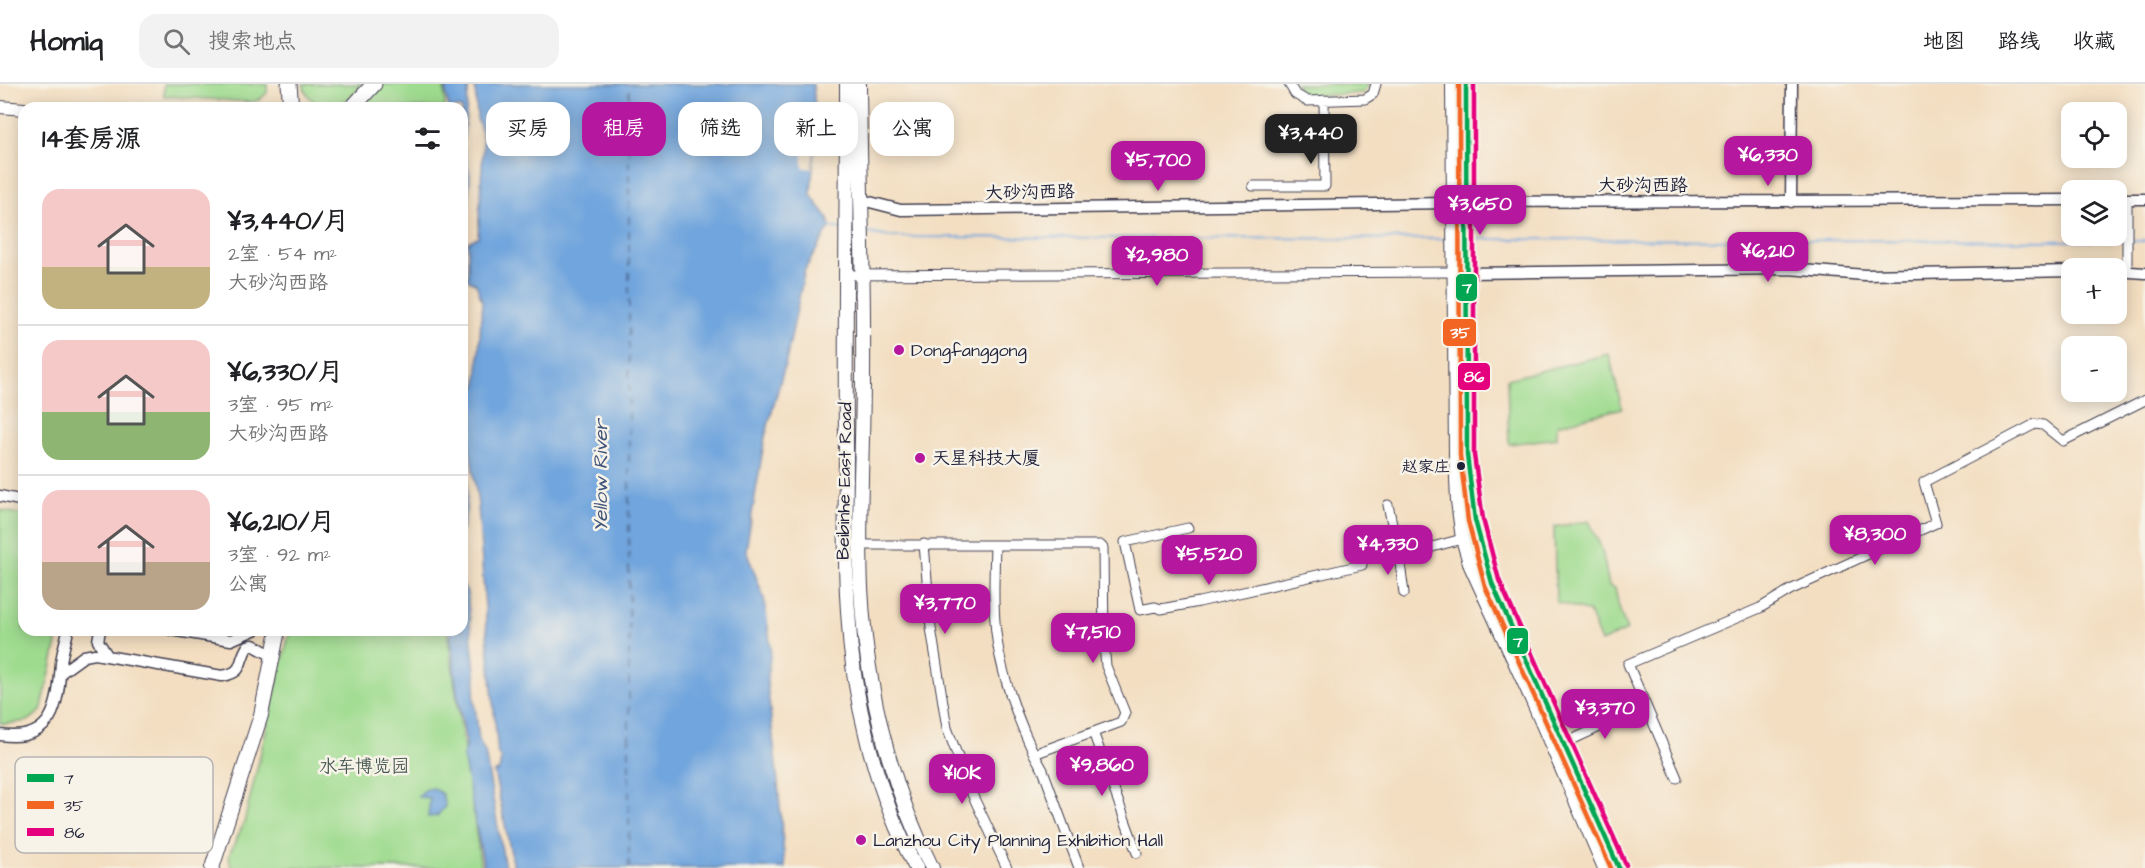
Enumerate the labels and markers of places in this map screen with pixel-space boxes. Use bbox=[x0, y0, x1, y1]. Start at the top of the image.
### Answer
pin: ¥3,440 bbox=[1262, 114, 1360, 165]
pin: ¥6,330 bbox=[1719, 136, 1817, 187]
pin: ¥5,700 bbox=[1109, 141, 1207, 192]
pin: ¥3,650 bbox=[1431, 185, 1529, 236]
pin: ¥6,210 bbox=[1719, 232, 1817, 283]
pin: ¥2,980 bbox=[1108, 236, 1206, 287]
place label: Dongfanggong bbox=[911, 338, 1027, 364]
marker: Dongfanggong bbox=[892, 343, 906, 357]
place label: 天星科技大厦 bbox=[932, 446, 1040, 471]
marker: 天星科技大厦 bbox=[913, 451, 927, 465]
place label: 赵家庄 bbox=[1402, 456, 1450, 478]
marker: 赵家庄 bbox=[1455, 460, 1467, 472]
pin: ¥8,300 bbox=[1826, 515, 1924, 566]
pin: ¥4,330 bbox=[1339, 525, 1437, 576]
pin: ¥5,520 bbox=[1160, 535, 1258, 586]
pin: ¥3,770 bbox=[896, 584, 994, 635]
pin: ¥7,510 bbox=[1044, 613, 1142, 664]
pin: ¥3,370 bbox=[1556, 689, 1654, 740]
pin: ¥9,860 bbox=[1053, 746, 1151, 797]
pin: ¥10K bbox=[926, 754, 998, 805]
place label: Lanzhou City Planning Exhibition Hall bbox=[873, 828, 1163, 854]
marker: Lanzhou City Planning Exhibition Hall bbox=[854, 833, 868, 847]

